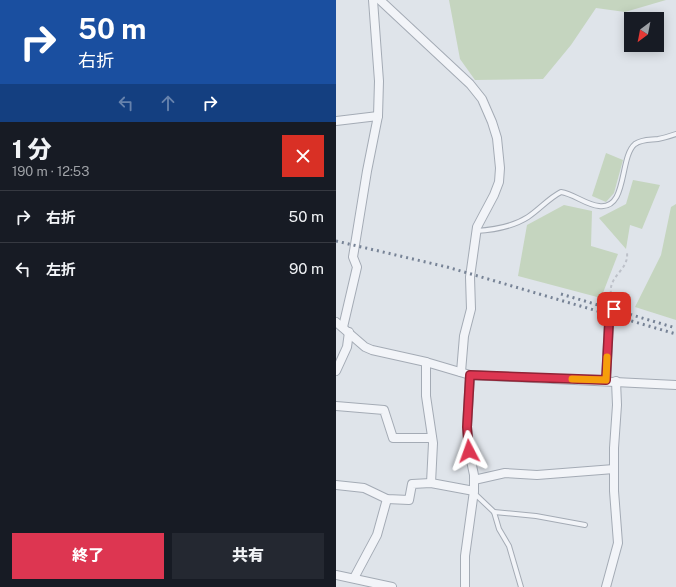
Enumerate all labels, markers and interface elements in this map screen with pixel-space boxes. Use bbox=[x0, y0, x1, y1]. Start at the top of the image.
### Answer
text: 50 m bbox=[78, 12, 146, 45]
north arrow bbox=[624, 12, 664, 52]
map controls bbox=[624, 12, 664, 52]
icon: right bbox=[12, 16, 64, 68]
text: 右折 bbox=[78, 50, 114, 71]
icon: left bbox=[115, 92, 137, 114]
icon: ahead bbox=[157, 92, 179, 114]
icon: right bbox=[199, 92, 221, 114]
text: 1 分 bbox=[12, 135, 52, 163]
button: close bbox=[282, 135, 324, 177]
text: 190 m · 12:53 bbox=[12, 164, 89, 179]
icon: right bbox=[12, 206, 34, 228]
text: 50 m bbox=[289, 208, 324, 225]
text: 右折 bbox=[46, 209, 76, 226]
icon: left bbox=[12, 258, 34, 280]
text: 90 m bbox=[289, 260, 324, 277]
text: 左折 bbox=[46, 261, 76, 278]
pin bbox=[597, 292, 631, 326]
icon: arrive bbox=[603, 298, 625, 320]
position arrow bbox=[448, 430, 490, 472]
button: 終了 bbox=[12, 533, 164, 579]
button: 共有 bbox=[172, 533, 324, 579]

